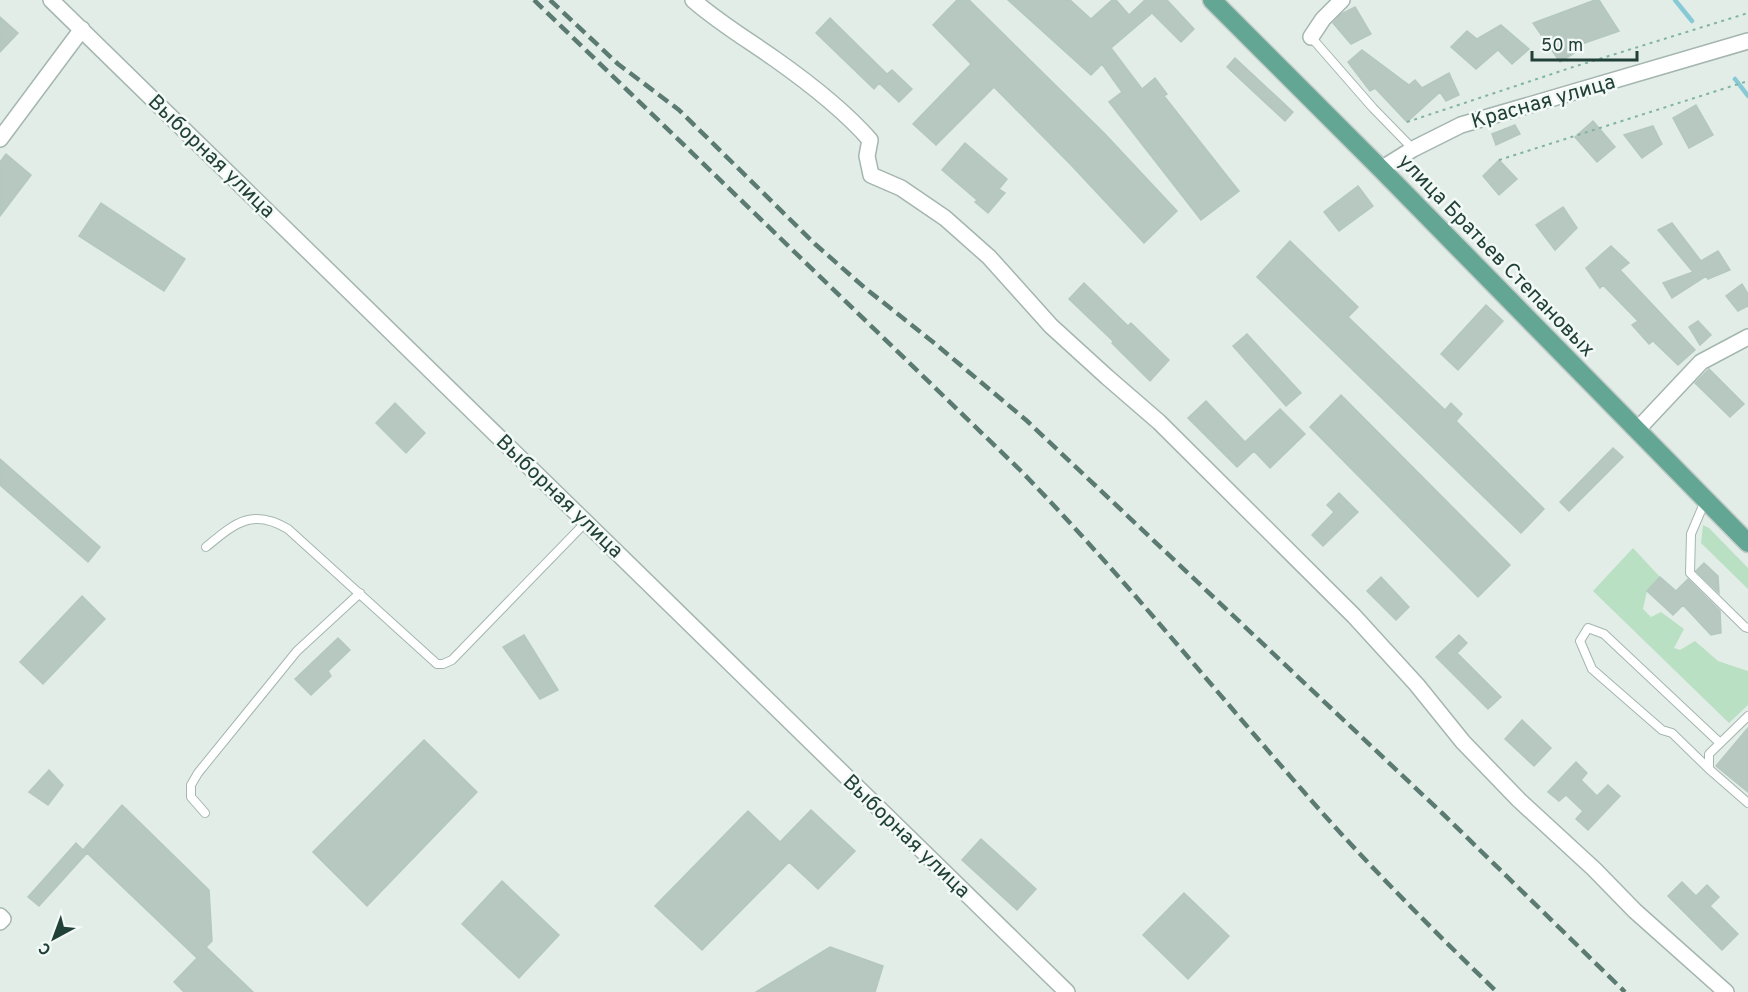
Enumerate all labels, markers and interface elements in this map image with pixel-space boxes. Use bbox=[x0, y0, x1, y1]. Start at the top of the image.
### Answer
scale bar bbox=[1532, 24, 1637, 62]
text: 50 m bbox=[1541, 35, 1583, 58]
street label: Красная улица bbox=[1468, 69, 1618, 136]
street label: Выборная улица bbox=[142, 89, 280, 225]
street label: улица Братьев Степановых bbox=[1392, 149, 1600, 364]
street label: Выборная улица bbox=[490, 429, 628, 565]
street label: Выборная улица bbox=[837, 769, 975, 905]
north arrow bbox=[24, 908, 84, 968]
text: С bbox=[35, 937, 56, 959]

